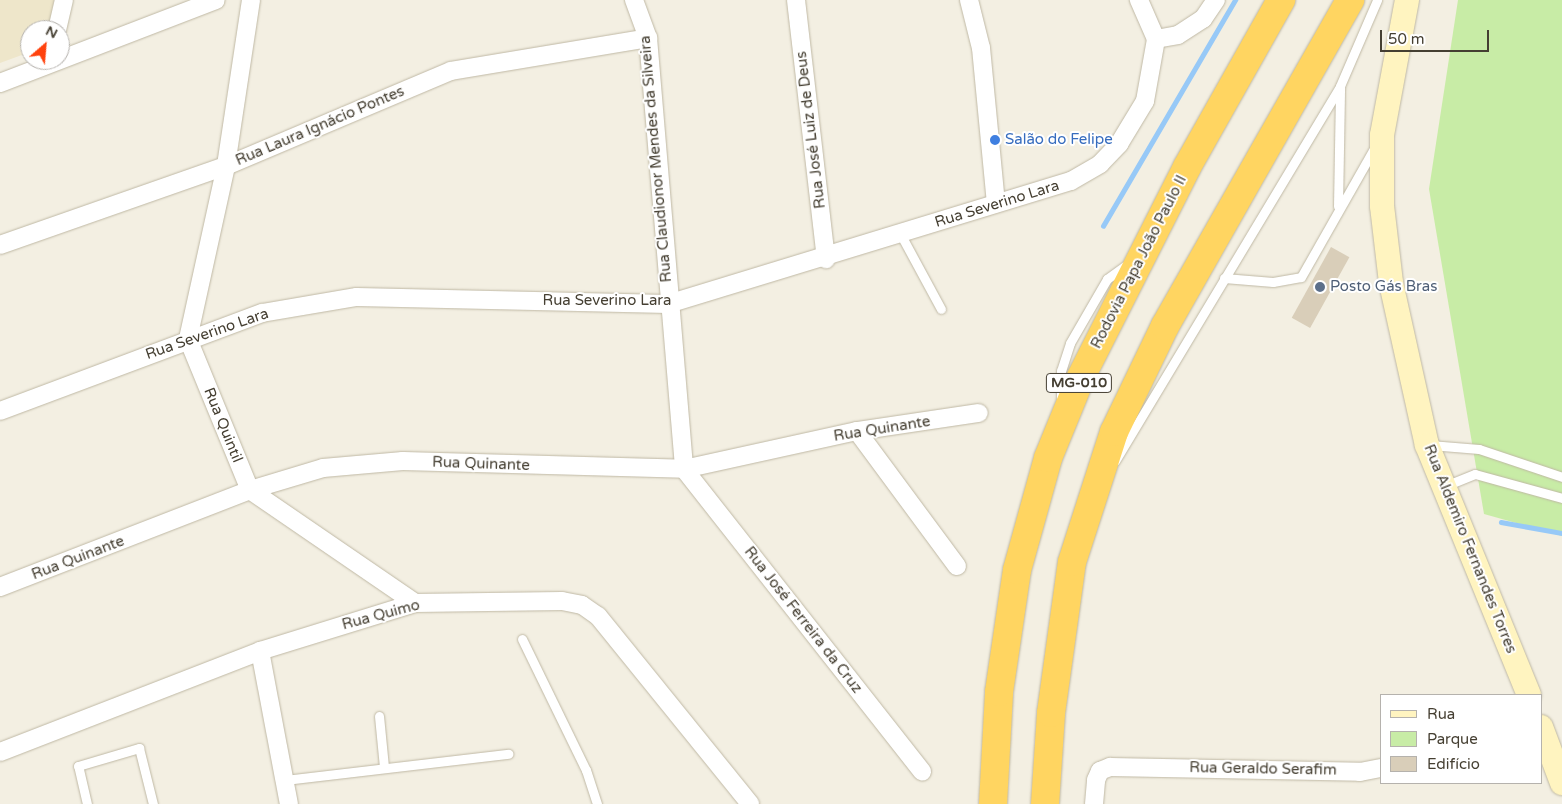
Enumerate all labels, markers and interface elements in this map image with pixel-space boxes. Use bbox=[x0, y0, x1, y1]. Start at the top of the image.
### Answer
north arrow bbox=[20, 20, 70, 70]
scale bar bbox=[1382, 20, 1491, 52]
text: N bbox=[43, 22, 60, 42]
text: 50 m bbox=[1388, 30, 1425, 48]
street label: Rua Claudionor Mendes da Silveira bbox=[636, 35, 676, 283]
street label: Rua José Luiz de Deus bbox=[792, 50, 830, 210]
street label: Rua Laura Ignácio Pontes bbox=[233, 82, 407, 170]
place label: Salão do Felipe bbox=[1005, 131, 1113, 149]
marker: Salão do Felipe bbox=[989, 134, 1001, 146]
street label: Rodovia Papa João Paulo II bbox=[1087, 172, 1191, 352]
street label: Rua Severino Lara bbox=[933, 177, 1061, 231]
place label: Posto Gás Bras bbox=[1330, 278, 1437, 296]
marker: Posto Gás Bras bbox=[1314, 281, 1326, 293]
street label: Rua Severino Lara bbox=[542, 292, 672, 310]
street label: Rua Severino Lara bbox=[143, 304, 271, 364]
road number: MG-010 bbox=[1045, 372, 1113, 394]
street label: Rua Quintil bbox=[200, 385, 246, 465]
street label: Rua Quinante bbox=[832, 412, 932, 446]
street label: Rua Aldemiro Fernandes Torres bbox=[1420, 442, 1520, 656]
street label: Rua Quinante bbox=[432, 453, 530, 475]
street label: Rua Quinante bbox=[29, 532, 127, 584]
street label: Rua José Ferreira da Cruz bbox=[740, 543, 866, 697]
street label: Rua Quimo bbox=[340, 596, 422, 634]
legend bbox=[1380, 694, 1542, 784]
text: Rua bbox=[1427, 705, 1455, 723]
text: Parque bbox=[1427, 730, 1478, 748]
text: Edifício bbox=[1427, 755, 1480, 773]
street label: Rua Geraldo Serafim bbox=[1189, 759, 1337, 779]

